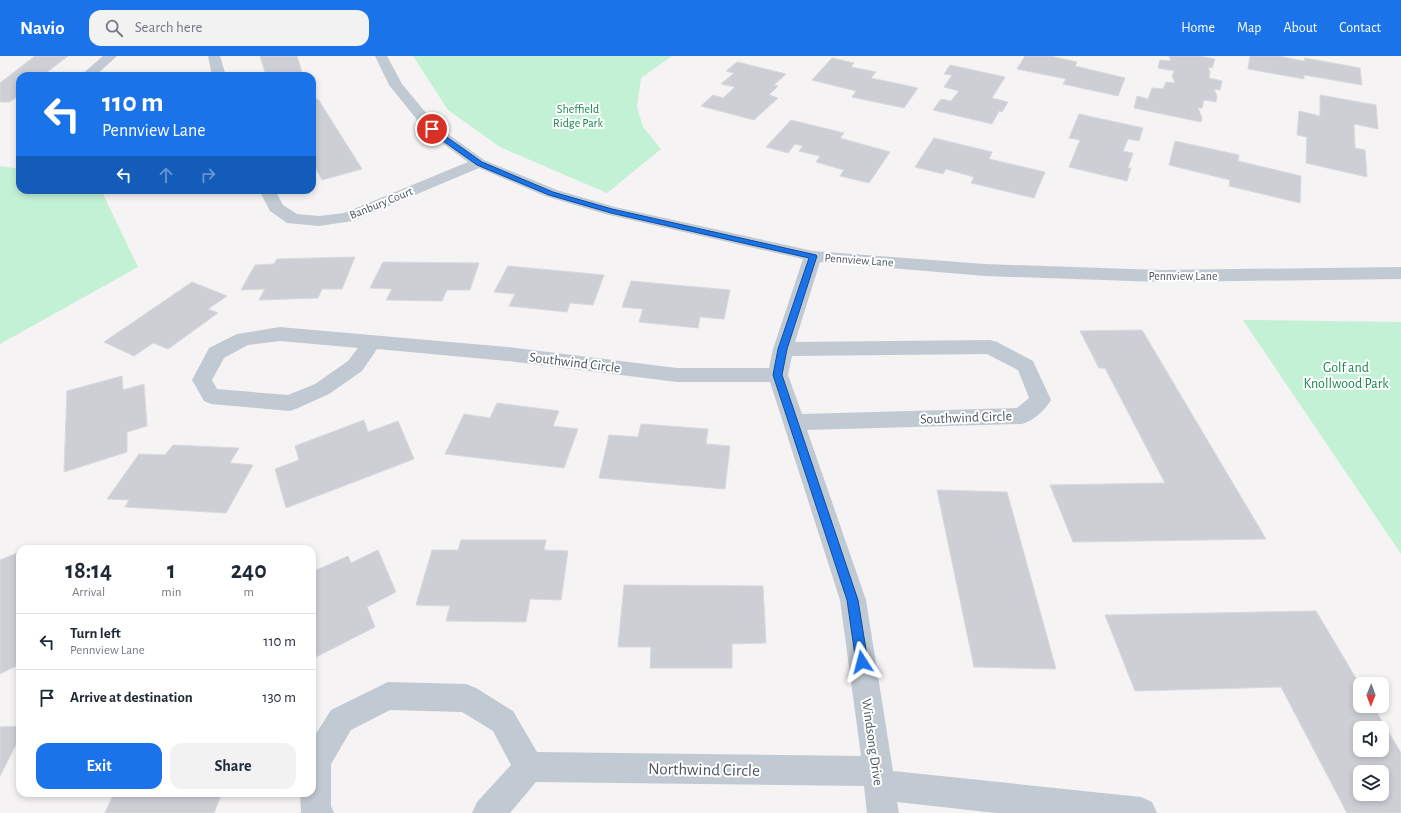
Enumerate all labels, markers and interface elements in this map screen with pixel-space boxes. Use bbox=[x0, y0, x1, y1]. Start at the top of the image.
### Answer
search box bbox=[89, 10, 369, 46]
icon: search bbox=[103, 17, 125, 39]
text: Navio bbox=[20, 19, 65, 38]
text: Search here bbox=[135, 20, 203, 35]
text: Home bbox=[1181, 21, 1215, 35]
text: Map bbox=[1237, 21, 1261, 35]
text: About bbox=[1283, 21, 1317, 35]
text: Contact bbox=[1339, 21, 1381, 35]
icon: left bbox=[36, 88, 88, 140]
text: 110 m bbox=[102, 89, 164, 117]
park label: Sheffield Ridge Park bbox=[553, 103, 603, 129]
pin bbox=[415, 112, 449, 146]
icon: arrive bbox=[421, 118, 443, 140]
text: Pennview Lane bbox=[102, 122, 206, 140]
icon: left bbox=[113, 164, 135, 186]
icon: ahead bbox=[155, 164, 177, 186]
icon: right bbox=[197, 164, 219, 186]
street label: Banbury Court bbox=[348, 185, 415, 222]
street label: Pennview Lane bbox=[824, 252, 894, 268]
street label: Pennview Lane bbox=[1148, 270, 1218, 282]
street label: Southwind Circle bbox=[528, 350, 621, 376]
park label: Golf and Knollwood Park bbox=[1303, 361, 1389, 391]
street label: Southwind Circle bbox=[920, 409, 1012, 427]
text: 18:14 bbox=[65, 559, 112, 583]
text: 1 bbox=[167, 559, 176, 583]
text: 240 bbox=[231, 559, 267, 583]
text: Arrival bbox=[72, 586, 105, 599]
text: min bbox=[161, 586, 182, 599]
text: m bbox=[244, 586, 254, 599]
text: Turn left bbox=[70, 626, 121, 641]
icon: left bbox=[36, 631, 58, 653]
text: 110 m bbox=[263, 634, 296, 649]
position arrow bbox=[841, 641, 883, 683]
text: Pennview Lane bbox=[70, 644, 145, 657]
north arrow bbox=[1353, 677, 1389, 713]
map controls bbox=[1353, 677, 1389, 801]
icon: arrive bbox=[36, 687, 58, 709]
text: Arrive at destination bbox=[70, 690, 193, 705]
text: 130 m bbox=[262, 690, 296, 705]
street label: Windsong Drive bbox=[859, 698, 885, 787]
button: sound bbox=[1353, 721, 1389, 757]
button: Exit bbox=[36, 743, 162, 789]
button: Share bbox=[170, 743, 296, 789]
street label: Northwind Circle bbox=[648, 760, 760, 779]
button: layers bbox=[1353, 765, 1389, 801]

